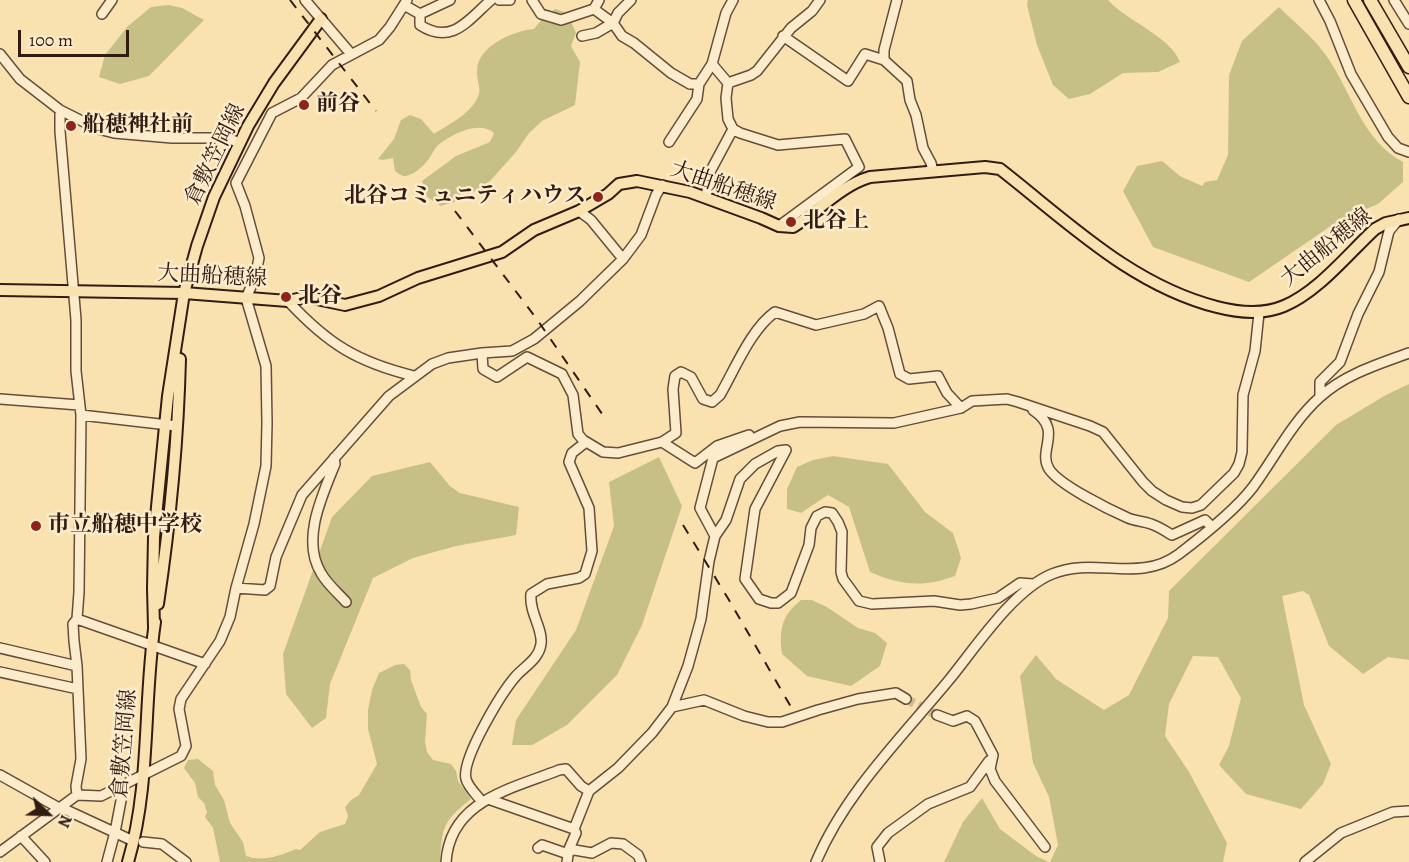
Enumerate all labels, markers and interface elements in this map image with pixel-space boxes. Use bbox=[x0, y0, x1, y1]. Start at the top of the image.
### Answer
scale bar bbox=[21, 18, 132, 56]
text: 100 m bbox=[29, 28, 73, 52]
place label: 前谷 bbox=[316, 92, 360, 118]
marker: 前谷 bbox=[297, 98, 311, 112]
street label: 倉敷笠岡線 bbox=[180, 100, 252, 210]
place label: 船穂神社前 bbox=[83, 113, 193, 139]
marker: 船穂神社前 bbox=[64, 119, 78, 133]
street label: 大曲船穂線 bbox=[667, 157, 779, 217]
place label: 北谷コミュニティハウス bbox=[344, 184, 586, 210]
marker: 北谷コミュニティハウス bbox=[591, 190, 605, 204]
street label: 大曲船穂線 bbox=[1276, 203, 1378, 293]
place label: 北谷上 bbox=[803, 209, 869, 235]
marker: 北谷上 bbox=[784, 215, 798, 229]
street label: 大曲船穂線 bbox=[156, 261, 268, 293]
place label: 北谷 bbox=[298, 284, 342, 310]
marker: 北谷 bbox=[279, 290, 293, 304]
place label: 市立船穂中学校 bbox=[48, 513, 202, 539]
marker: 市立船穂中学校 bbox=[29, 519, 43, 533]
street label: 倉敷笠岡線 bbox=[107, 688, 143, 800]
north arrow bbox=[18, 784, 78, 844]
text: N bbox=[52, 811, 77, 831]

